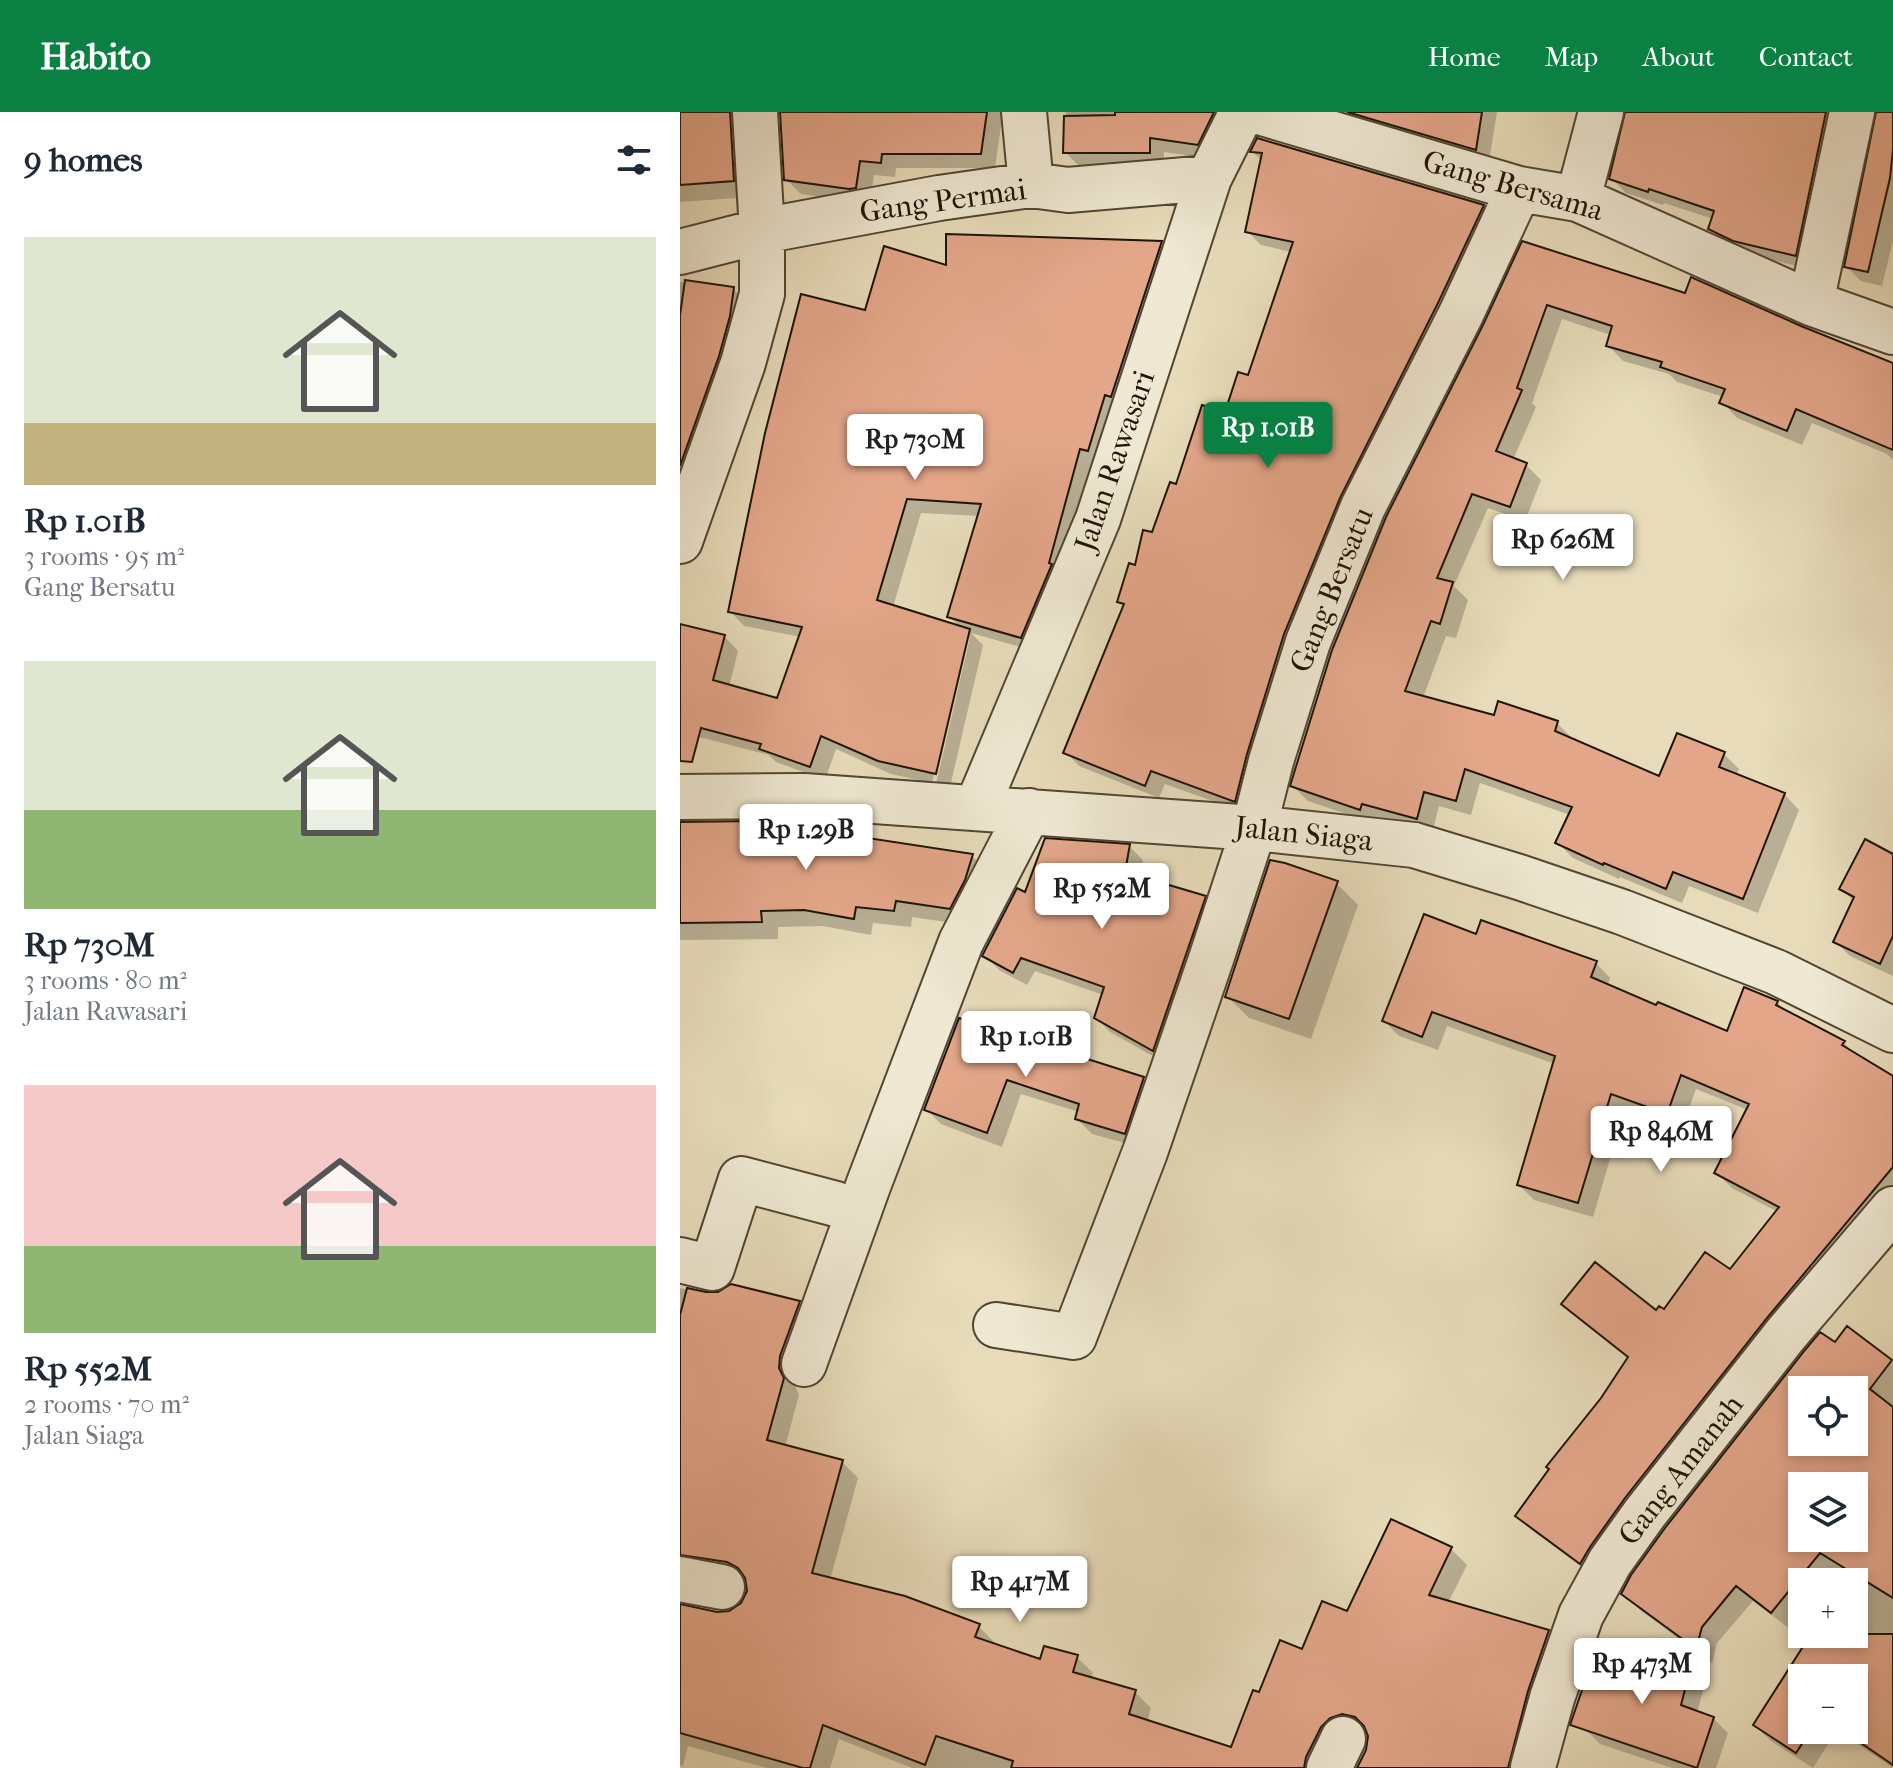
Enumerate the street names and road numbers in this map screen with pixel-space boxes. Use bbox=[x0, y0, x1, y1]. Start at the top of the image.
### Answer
street label: Gang Bersama bbox=[1419, 144, 1608, 229]
street label: Gang Permai bbox=[858, 172, 1029, 230]
street label: Jalan Rawasari bbox=[1067, 366, 1162, 558]
street label: Gang Bersatu bbox=[1283, 502, 1381, 678]
street label: Jalan Siaga bbox=[1231, 809, 1376, 859]
street label: Gang Amanah bbox=[1611, 1388, 1751, 1552]

